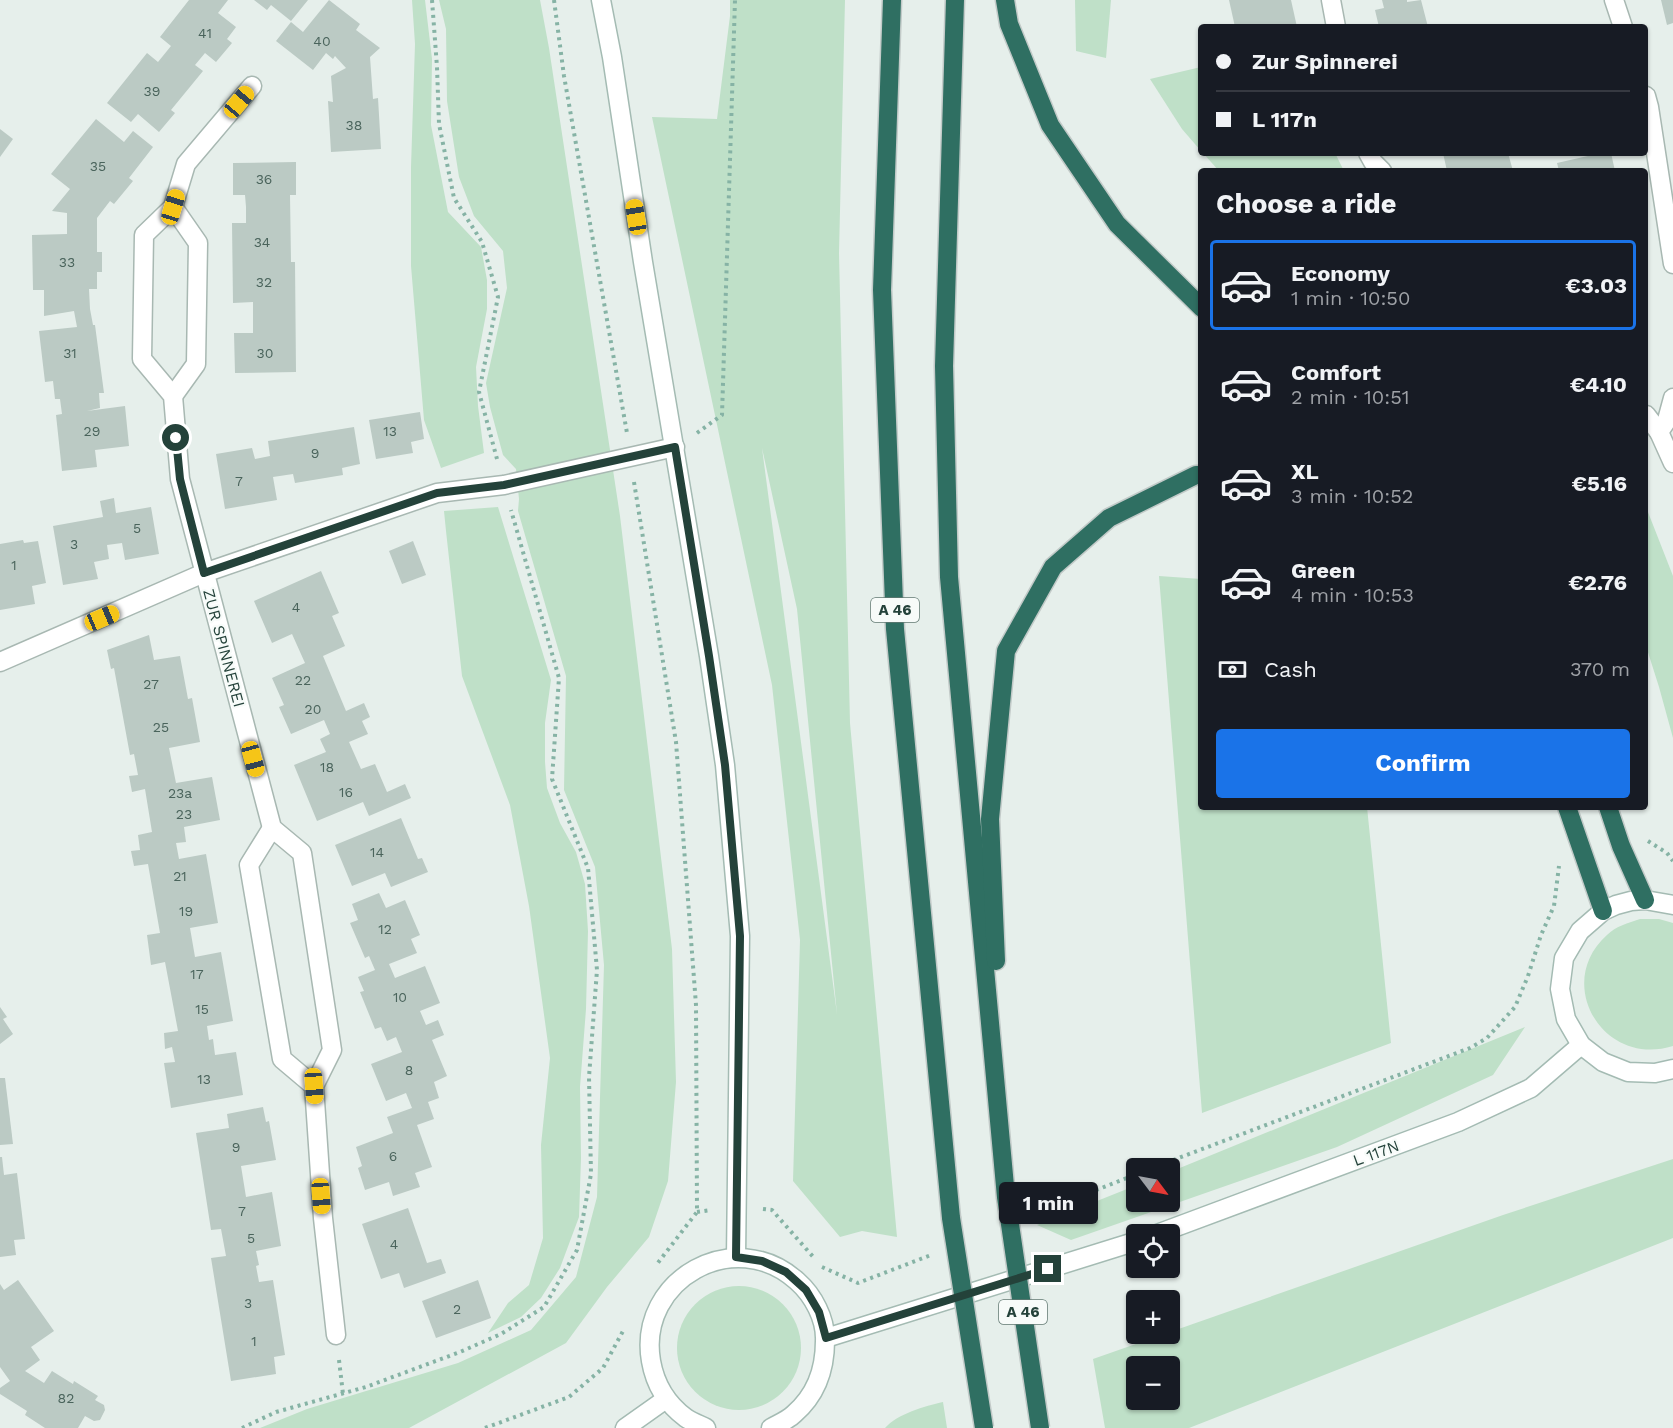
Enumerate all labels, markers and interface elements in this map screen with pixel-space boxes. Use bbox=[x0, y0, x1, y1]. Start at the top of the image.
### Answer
house number: 41 bbox=[198, 25, 212, 41]
house number: 40 bbox=[313, 33, 331, 49]
text: Zur Spinnerei bbox=[1252, 49, 1398, 74]
car bbox=[221, 82, 257, 122]
house number: 39 bbox=[144, 83, 160, 99]
text: L 117n bbox=[1252, 107, 1317, 132]
house number: 38 bbox=[346, 117, 362, 133]
house number: 35 bbox=[90, 158, 106, 174]
house number: 36 bbox=[256, 171, 272, 187]
car bbox=[159, 187, 187, 227]
text: Choose a ride bbox=[1216, 188, 1396, 220]
car bbox=[624, 198, 648, 236]
house number: 34 bbox=[254, 234, 270, 250]
house number: 33 bbox=[59, 254, 75, 270]
icon: car bbox=[1219, 258, 1273, 312]
text: Economy bbox=[1291, 261, 1390, 286]
text: €3.03 bbox=[1565, 273, 1627, 298]
house number: 32 bbox=[256, 274, 272, 290]
text: 1 min · 10:50 bbox=[1291, 286, 1410, 310]
house number: 31 bbox=[63, 345, 77, 361]
house number: 30 bbox=[257, 345, 273, 361]
icon: car bbox=[1219, 357, 1273, 411]
text: Comfort bbox=[1291, 360, 1381, 385]
text: €4.10 bbox=[1570, 372, 1627, 397]
text: 2 min · 10:51 bbox=[1291, 385, 1410, 409]
house number: 29 bbox=[84, 423, 100, 439]
house number: 13 bbox=[383, 423, 397, 439]
route start bbox=[162, 424, 189, 451]
house number: 9 bbox=[311, 445, 319, 461]
icon: car bbox=[1219, 456, 1273, 510]
text: XL bbox=[1291, 459, 1319, 484]
text: €5.16 bbox=[1572, 471, 1627, 496]
house number: 7 bbox=[235, 473, 243, 489]
text: 3 min · 10:52 bbox=[1291, 484, 1413, 508]
house number: 5 bbox=[133, 520, 141, 536]
house number: 3 bbox=[70, 536, 78, 552]
icon: car bbox=[1219, 555, 1273, 609]
house number: 1 bbox=[11, 557, 17, 573]
text: Green bbox=[1291, 558, 1355, 583]
text: €2.76 bbox=[1568, 570, 1627, 595]
text: 4 min · 10:53 bbox=[1291, 583, 1414, 607]
street label: ZUR SPINNEREI bbox=[199, 587, 249, 709]
road number: A 46 bbox=[871, 598, 919, 622]
house number: 4 bbox=[292, 599, 300, 615]
car bbox=[82, 603, 122, 633]
icon: cash bbox=[1216, 653, 1249, 686]
text: Cash bbox=[1264, 657, 1317, 682]
text: 370 m bbox=[1570, 657, 1630, 681]
house number: 22 bbox=[295, 672, 311, 688]
house number: 27 bbox=[143, 676, 159, 692]
house number: 20 bbox=[305, 701, 321, 717]
house number: 25 bbox=[153, 719, 169, 735]
button: Confirm bbox=[1216, 729, 1630, 798]
car bbox=[240, 739, 266, 779]
house number: 18 bbox=[320, 759, 334, 775]
house number: 16 bbox=[339, 784, 353, 800]
house number: 23a bbox=[168, 785, 192, 801]
house number: 23 bbox=[176, 806, 192, 822]
house number: 14 bbox=[370, 844, 384, 860]
house number: 21 bbox=[173, 868, 187, 884]
house number: 19 bbox=[179, 903, 193, 919]
house number: 12 bbox=[378, 921, 392, 937]
house number: 17 bbox=[190, 966, 204, 982]
house number: 10 bbox=[393, 989, 407, 1005]
house number: 15 bbox=[195, 1001, 209, 1017]
house number: 8 bbox=[405, 1062, 413, 1078]
car bbox=[304, 1067, 324, 1105]
house number: 13 bbox=[197, 1071, 211, 1087]
street label: L 117N bbox=[1350, 1136, 1402, 1170]
house number: 9 bbox=[232, 1139, 240, 1155]
house number: 6 bbox=[389, 1148, 397, 1164]
north arrow bbox=[1126, 1158, 1180, 1212]
map controls bbox=[1126, 1158, 1180, 1410]
car bbox=[311, 1177, 331, 1215]
callout: 1 min bbox=[998, 1182, 1098, 1224]
text: 1 min bbox=[1023, 1191, 1074, 1215]
house number: 7 bbox=[238, 1203, 246, 1219]
button: locate bbox=[1126, 1224, 1180, 1278]
house number: 5 bbox=[247, 1230, 255, 1246]
house number: 4 bbox=[390, 1236, 398, 1252]
route end bbox=[1034, 1255, 1061, 1282]
button: + bbox=[1126, 1290, 1180, 1344]
house number: 3 bbox=[244, 1295, 252, 1311]
road number: A 46 bbox=[999, 1300, 1047, 1324]
house number: 2 bbox=[453, 1301, 461, 1317]
house number: 1 bbox=[251, 1333, 257, 1349]
button: − bbox=[1126, 1356, 1180, 1410]
house number: 82 bbox=[58, 1390, 74, 1406]

